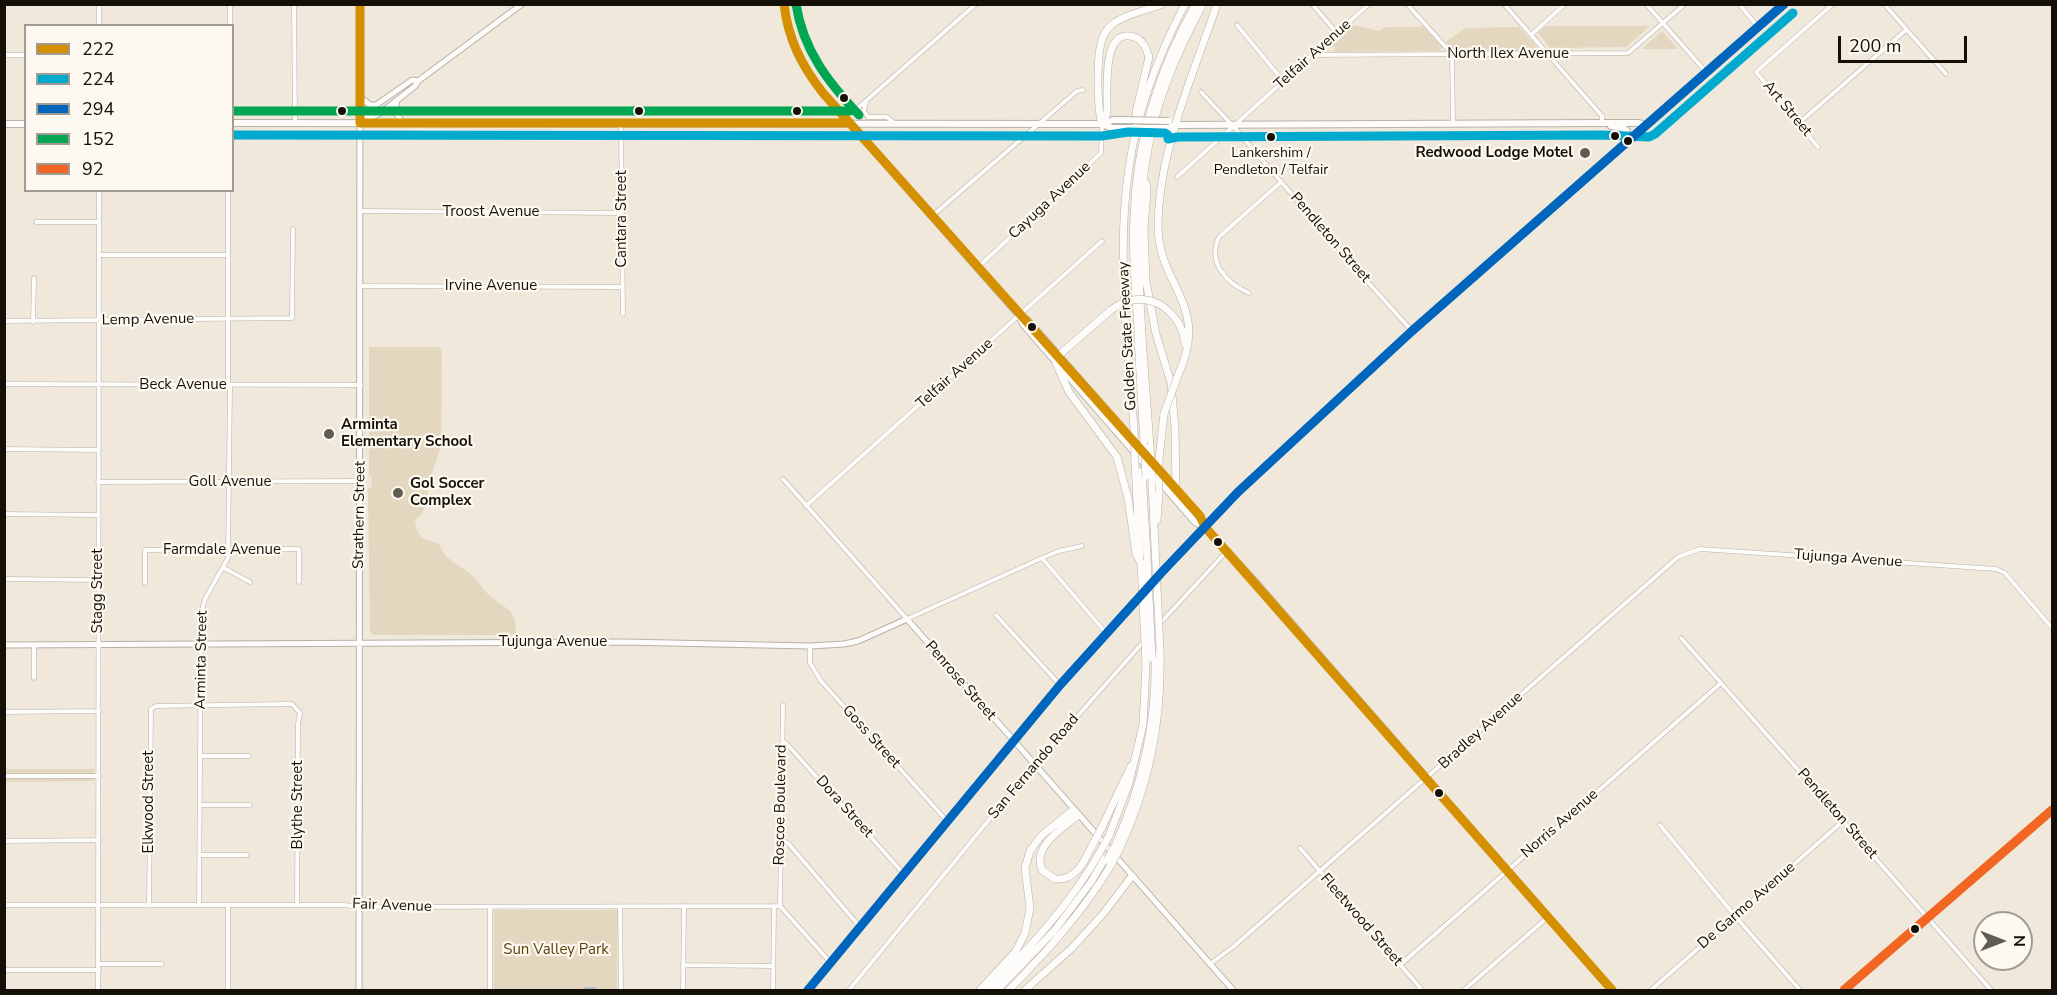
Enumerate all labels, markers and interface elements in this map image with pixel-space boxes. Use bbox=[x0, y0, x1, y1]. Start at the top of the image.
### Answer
street label: Telfair Avenue bbox=[1271, 16, 1355, 94]
legend bbox=[24, 24, 234, 192]
scale bar bbox=[1841, 24, 1970, 62]
text: 200 m bbox=[1849, 34, 1901, 58]
text: 222 bbox=[82, 37, 114, 61]
street label: North Ilex Avenue bbox=[1447, 45, 1569, 63]
text: 224 bbox=[82, 67, 114, 91]
street label: Art Street bbox=[1759, 78, 1815, 140]
unlabelled marker bbox=[838, 92, 850, 104]
text: 294 bbox=[82, 97, 114, 121]
unlabelled marker bbox=[336, 105, 348, 117]
unlabelled marker bbox=[633, 105, 645, 117]
unlabelled marker bbox=[791, 105, 803, 117]
text: 152 bbox=[82, 127, 114, 151]
unlabelled marker bbox=[1609, 130, 1621, 142]
marker: Lankershim / Pendleton / Telfair bbox=[1265, 131, 1277, 143]
unlabelled marker bbox=[1622, 135, 1634, 147]
place label: Redwood Lodge Motel bbox=[1415, 144, 1573, 162]
place label: Lankershim / Pendleton / Telfair bbox=[1214, 146, 1328, 178]
marker: Redwood Lodge Motel bbox=[1578, 146, 1592, 160]
text: 92 bbox=[82, 157, 104, 181]
street label: Cayuga Avenue bbox=[1005, 158, 1095, 244]
street label: Cantara Street bbox=[613, 170, 631, 268]
street label: Pendleton Street bbox=[1286, 189, 1374, 287]
street label: Troost Avenue bbox=[442, 203, 540, 221]
street label: Golden State Freeway bbox=[1115, 261, 1141, 411]
street label: Irvine Avenue bbox=[445, 277, 537, 295]
street label: Lemp Avenue bbox=[102, 310, 194, 330]
unlabelled marker bbox=[1026, 321, 1038, 333]
street label: Telfair Avenue bbox=[913, 335, 997, 413]
street label: Beck Avenue bbox=[139, 376, 227, 394]
place label: Arminta Elementary School bbox=[341, 416, 472, 451]
marker: Arminta Elementary School bbox=[322, 427, 336, 441]
street label: Strathern Street bbox=[350, 461, 370, 569]
street label: Goll Avenue bbox=[188, 473, 272, 491]
place label: Gol Soccer Complex bbox=[410, 475, 484, 510]
marker: Gol Soccer Complex bbox=[391, 486, 405, 500]
unlabelled marker bbox=[1212, 536, 1224, 548]
street label: Farmdale Avenue bbox=[163, 541, 281, 559]
street label: Tujunga Avenue bbox=[1793, 546, 1903, 572]
street label: Stagg Street bbox=[89, 549, 107, 633]
street label: Arminta Street bbox=[192, 610, 212, 710]
street label: Tujunga Avenue bbox=[499, 633, 607, 651]
street label: Penrose Street bbox=[921, 638, 999, 724]
street label: Bradley Avenue bbox=[1435, 689, 1527, 773]
street label: Goss Street bbox=[838, 702, 904, 772]
street label: San Fernando Road bbox=[985, 711, 1083, 823]
street label: Roscoe Boulevard bbox=[771, 744, 791, 866]
street label: Elkwood Street bbox=[140, 750, 158, 854]
street label: Blythe Street bbox=[289, 761, 307, 849]
street label: Pendleton Street bbox=[1793, 765, 1881, 863]
street label: Dora Street bbox=[811, 772, 877, 842]
street label: Norris Avenue bbox=[1518, 786, 1602, 862]
unlabelled marker bbox=[1433, 787, 1445, 799]
street label: De Garmo Avenue bbox=[1695, 859, 1799, 953]
street label: Fleetwood Street bbox=[1316, 870, 1406, 970]
street label: Fair Avenue bbox=[352, 896, 432, 916]
north arrow bbox=[1973, 911, 2033, 971]
unlabelled marker bbox=[1909, 923, 1921, 935]
text: N bbox=[2008, 935, 2030, 947]
park label: Sun Valley Park bbox=[503, 941, 609, 959]

